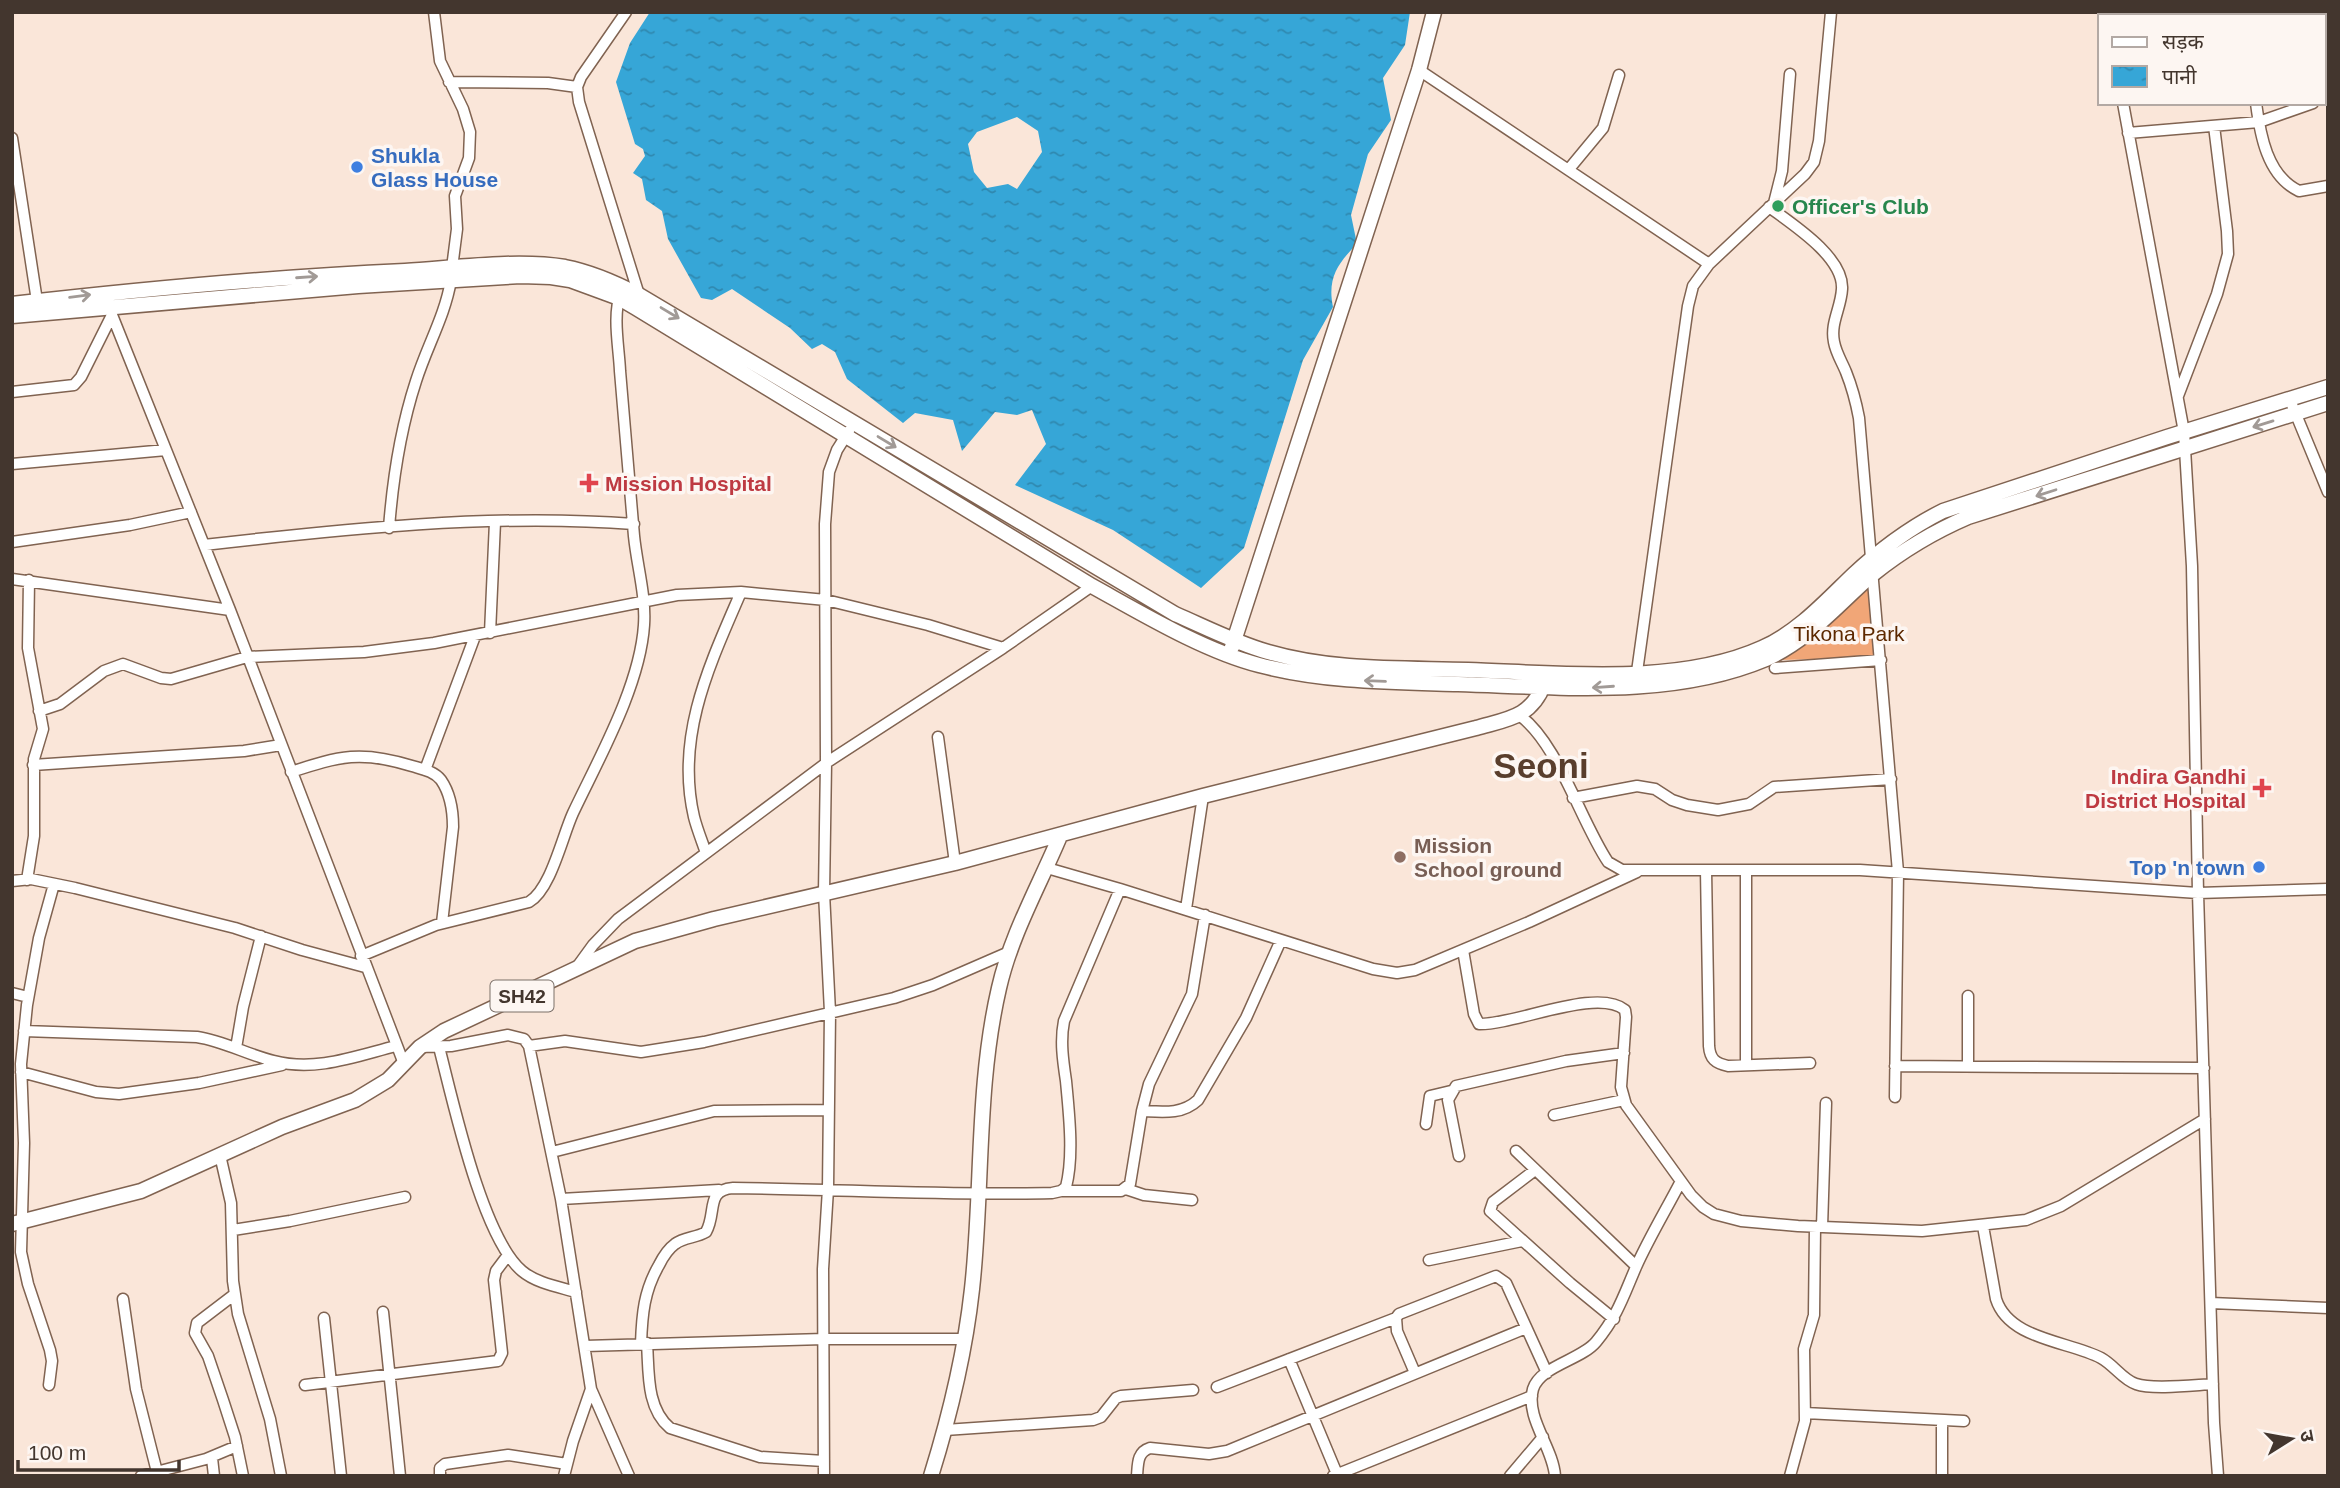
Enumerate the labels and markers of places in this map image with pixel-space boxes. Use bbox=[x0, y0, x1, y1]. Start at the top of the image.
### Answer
place label: Shukla Glass House bbox=[371, 144, 498, 191]
marker: Shukla Glass House bbox=[349, 159, 365, 175]
place label: Officer's Club bbox=[1792, 195, 1929, 218]
marker: Officer's Club bbox=[1770, 198, 1786, 214]
place label: Mission Hospital bbox=[605, 472, 772, 495]
marker: Mission Hospital bbox=[579, 473, 599, 493]
place label: Indira Gandhi District Hospital bbox=[2085, 765, 2246, 812]
marker: Indira Gandhi District Hospital bbox=[2252, 778, 2272, 798]
place label: Mission School ground bbox=[1414, 834, 1562, 881]
marker: Mission School ground bbox=[1392, 849, 1408, 865]
place label: Top 'n town bbox=[2130, 856, 2245, 879]
marker: Top 'n town bbox=[2251, 859, 2267, 875]

